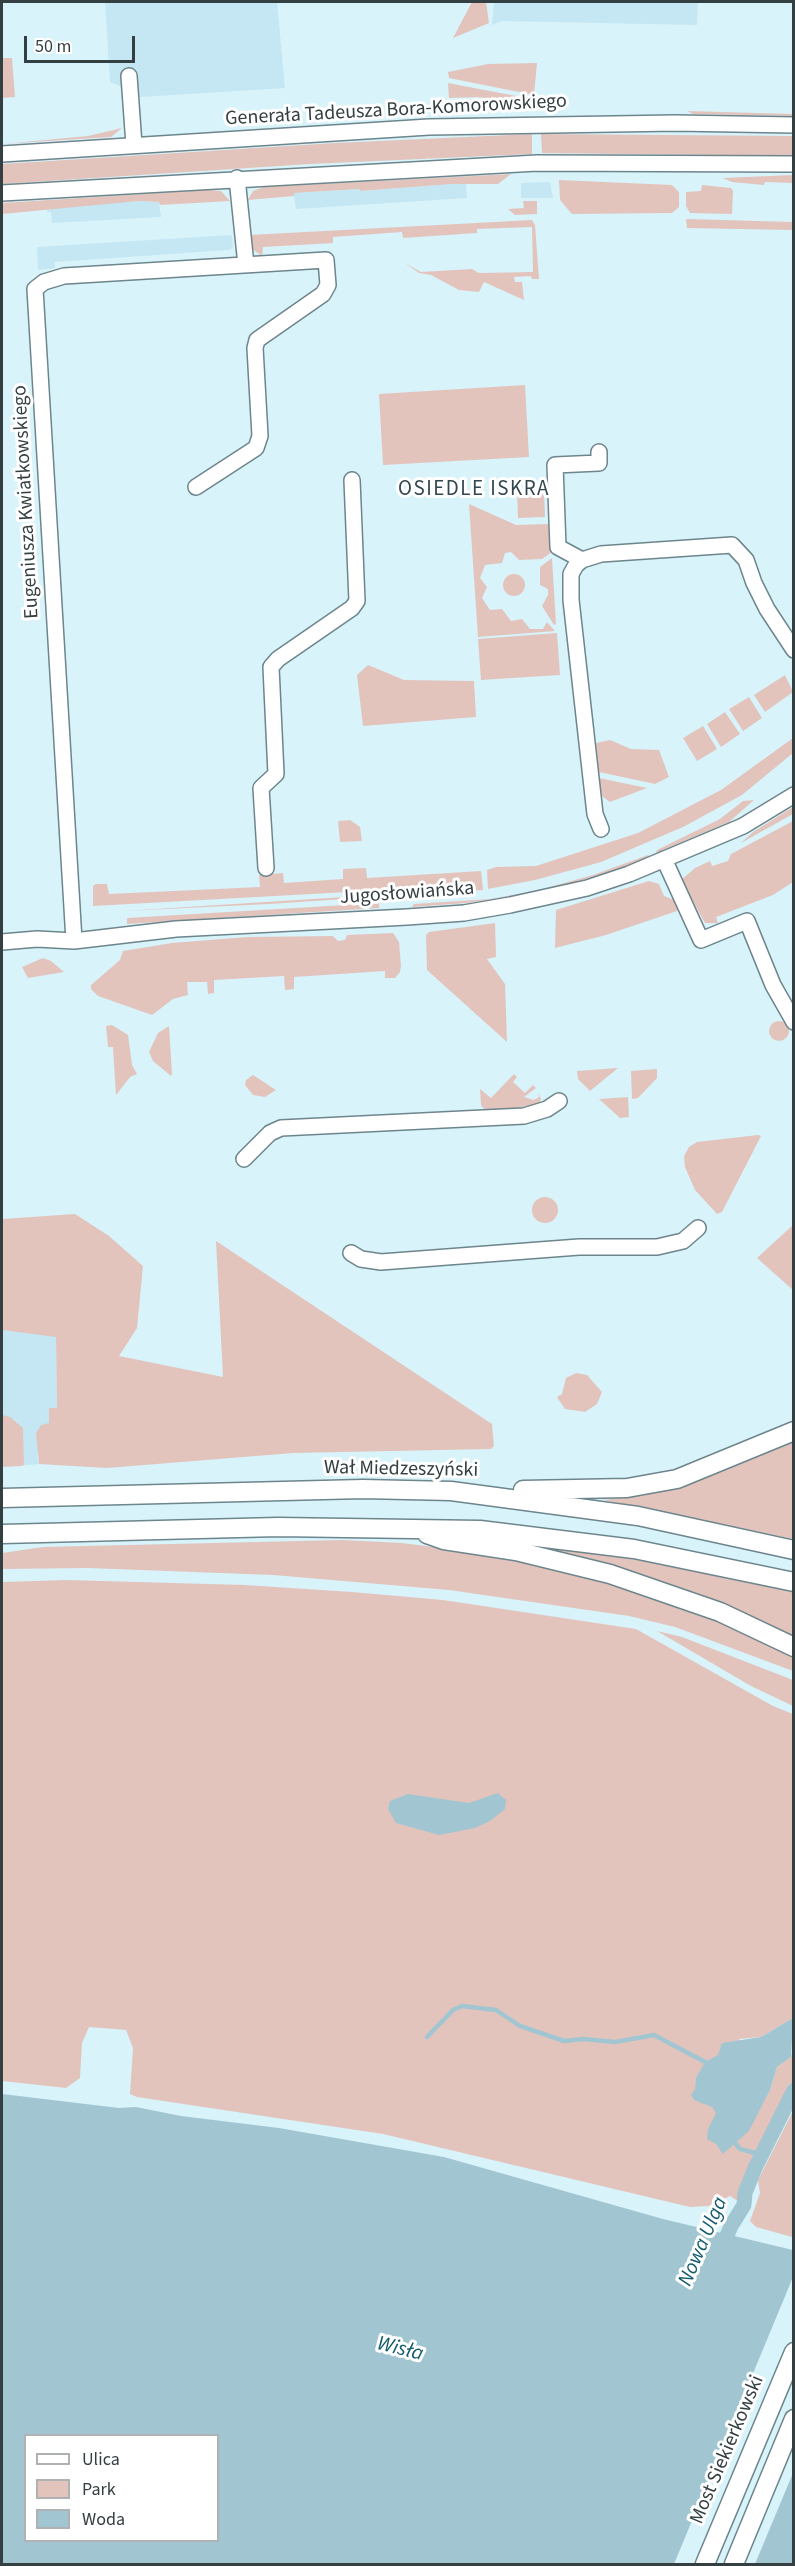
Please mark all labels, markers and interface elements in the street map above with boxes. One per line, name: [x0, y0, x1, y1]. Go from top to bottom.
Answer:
scale bar: [27, 24, 138, 62]
text: 50 m: [35, 34, 71, 59]
street label: Generała Tadeusza Bora-Komorowskiego: [225, 90, 567, 132]
street label: Eugeniusza Kwiatkowskiego: [9, 385, 45, 619]
district label: OSIEDLE ISKRA: [398, 477, 550, 503]
street label: Jugosłowiańska: [339, 877, 475, 911]
street label: Wał Miedzeszyński: [324, 1457, 478, 1483]
water label: Nowa Ulga: [674, 2194, 734, 2290]
water label: Wisła: [374, 2332, 426, 2368]
street label: Most Siekierkowski: [686, 2372, 770, 2528]
legend: [24, 2434, 219, 2542]
text: Ulica: [82, 2447, 120, 2472]
text: Park: [82, 2477, 116, 2502]
text: Woda: [82, 2507, 125, 2532]

